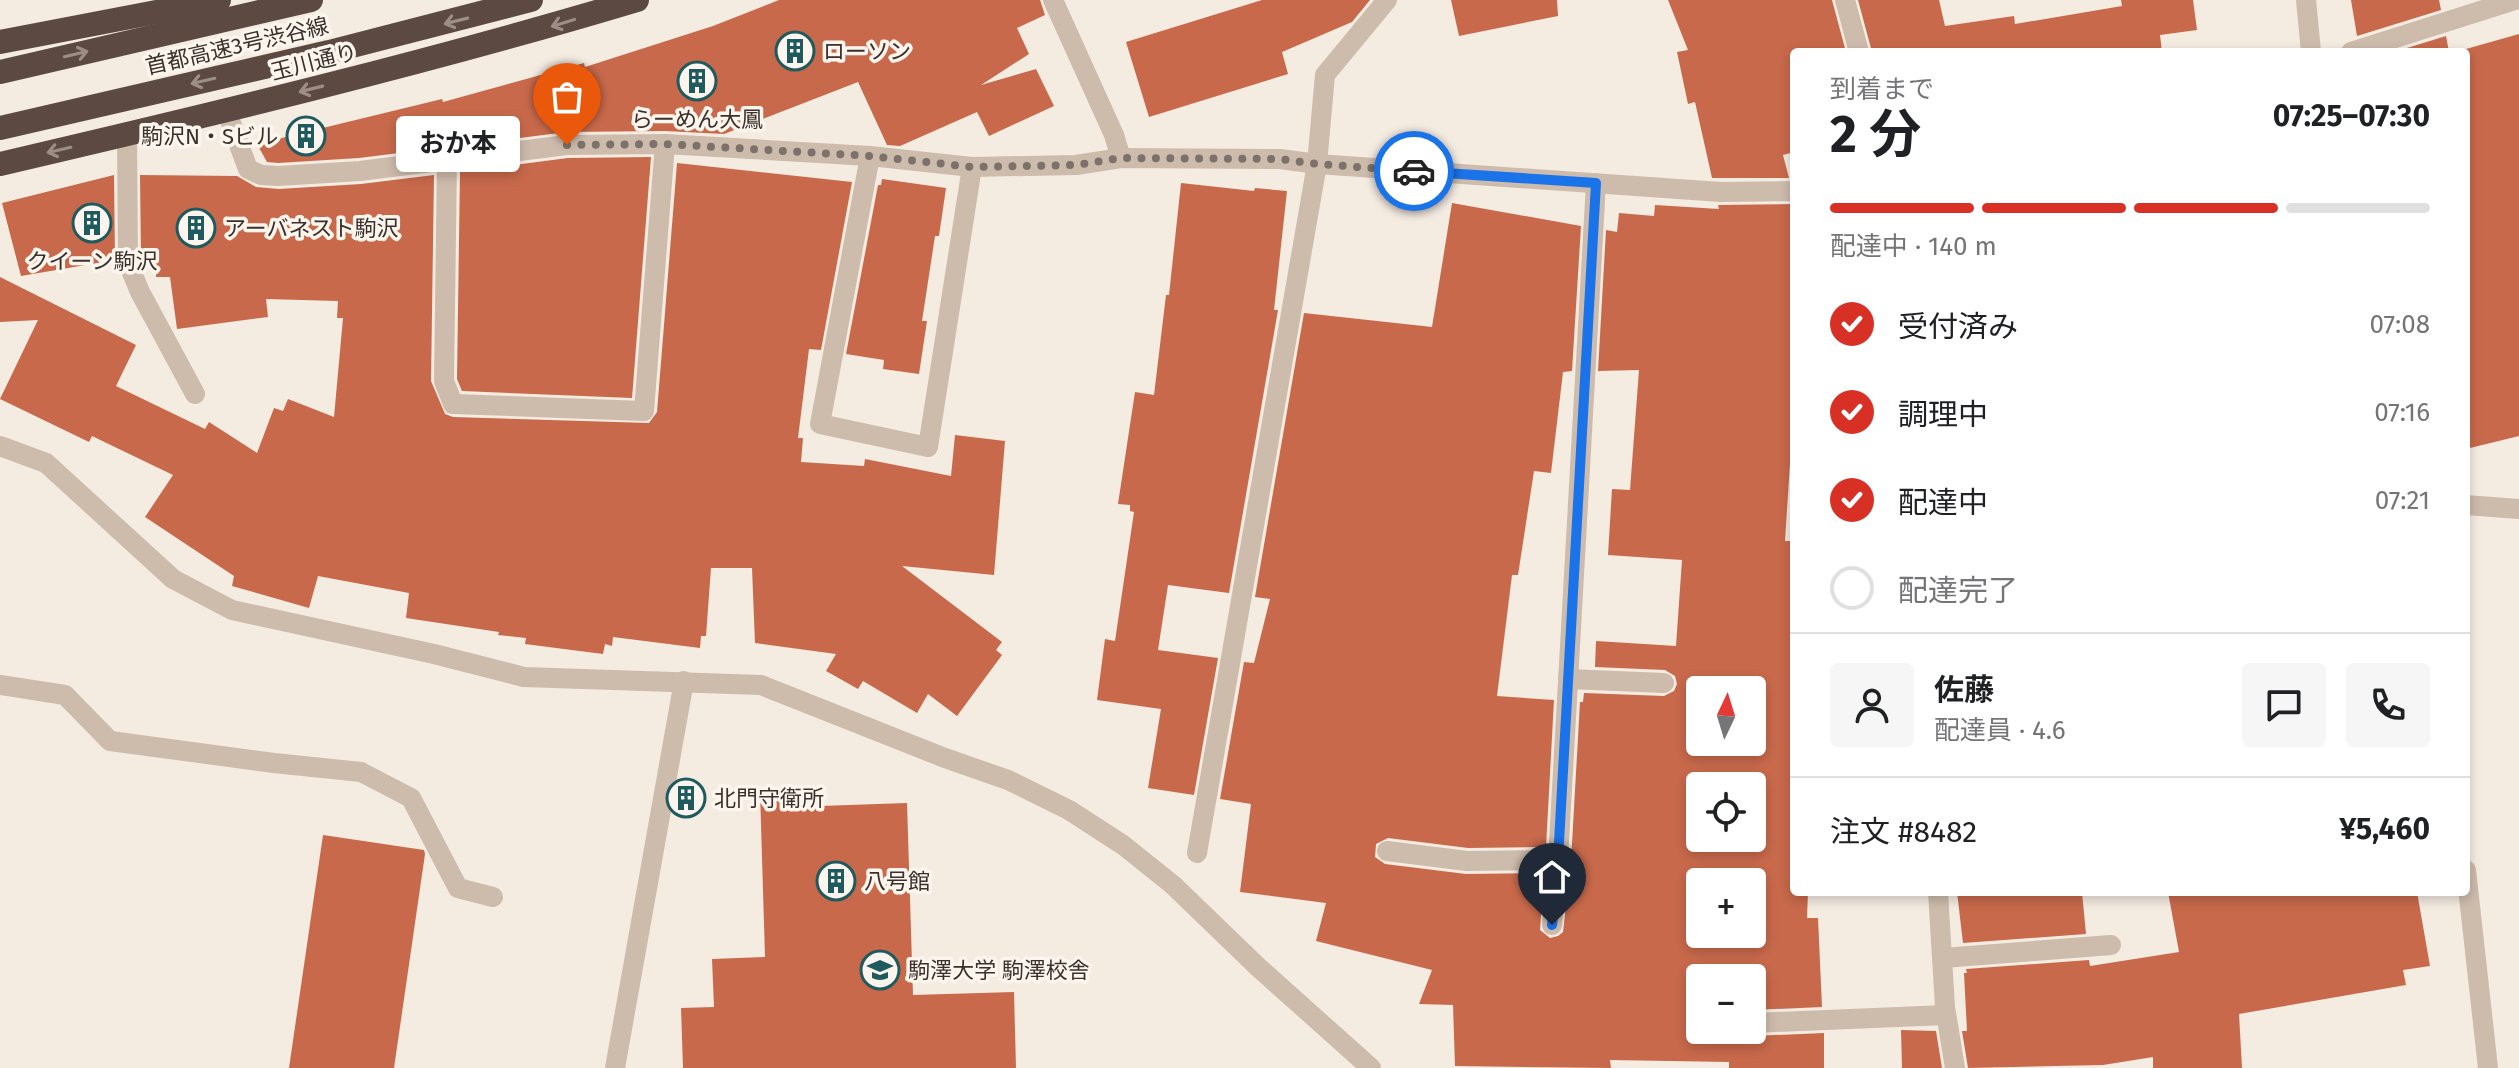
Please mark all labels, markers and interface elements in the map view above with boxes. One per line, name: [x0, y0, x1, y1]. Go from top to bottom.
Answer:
street label: 首都高速3号渋谷線: [143, 12, 331, 80]
one-way arrow: [443, 14, 469, 29]
one-way arrow: [550, 16, 575, 31]
building icon: ローソン: [774, 30, 816, 72]
street label: 玉川通り: [268, 38, 360, 86]
place label: ローソン: [823, 38, 911, 65]
one-way arrow: [63, 46, 88, 61]
building icon: らーめん大鳳: [676, 60, 718, 102]
pin: [533, 63, 601, 145]
one-way arrow: [190, 74, 216, 89]
text: 到着まで: [1830, 74, 1934, 105]
icon: bag: [545, 75, 589, 119]
one-way arrow: [299, 82, 325, 97]
text: 07:25–07:30: [2273, 98, 2430, 134]
text: 2 分: [1830, 103, 1921, 166]
place label: らーめん大鳳: [631, 106, 763, 133]
building icon: 駒沢N・Sビル: [285, 115, 327, 157]
callout: おか本: [395, 117, 519, 173]
place label: 駒沢N・Sビル: [141, 123, 278, 150]
text: おか本: [419, 128, 497, 159]
courier: [1374, 131, 1454, 211]
one-way arrow: [46, 143, 72, 158]
icon: car: [1392, 149, 1436, 193]
building icon: クイーン駒沢: [71, 202, 113, 244]
building icon: アーバネスト駒沢: [175, 207, 217, 249]
place label: アーバネスト駒沢: [224, 215, 398, 242]
text: 配達中 · 140 m: [1830, 231, 1997, 262]
place label: クイーン駒沢: [27, 248, 157, 275]
icon: check: [1830, 302, 1874, 346]
text: 受付済み: [1898, 309, 2018, 345]
text: 07:08: [2369, 309, 2430, 340]
icon: check: [1830, 390, 1874, 434]
text: 調理中: [1898, 397, 1988, 433]
text: 07:16: [2374, 397, 2430, 428]
icon: check: [1830, 478, 1874, 522]
text: 配達中: [1898, 485, 1988, 521]
text: 07:21: [2375, 485, 2430, 516]
text: 配達完了: [1898, 573, 2018, 609]
button: person: [1830, 663, 1914, 747]
button: chat: [2242, 663, 2326, 747]
button: phone: [2346, 663, 2430, 747]
text: 佐藤: [1934, 672, 1994, 708]
north arrow: [1686, 676, 1766, 756]
map controls: [1686, 676, 1766, 1044]
text: 配達員 · 4.6: [1934, 715, 2066, 746]
button: locate: [1686, 772, 1766, 852]
building icon: 北門守衛所: [665, 777, 707, 819]
place label: 北門守衛所: [714, 785, 824, 812]
text: ¥5,460: [2339, 811, 2430, 847]
text: 注文 #8482: [1830, 814, 1977, 850]
pin: [1518, 843, 1586, 925]
icon: home: [1530, 855, 1574, 899]
building icon: 八号館: [815, 860, 857, 902]
place label: 八号館: [864, 868, 930, 895]
button: +: [1686, 868, 1766, 948]
school or university icon: 駒澤大学 駒澤校舎: [859, 949, 901, 991]
place label: 駒澤大学 駒澤校舎: [908, 957, 1090, 984]
button: −: [1686, 964, 1766, 1044]

